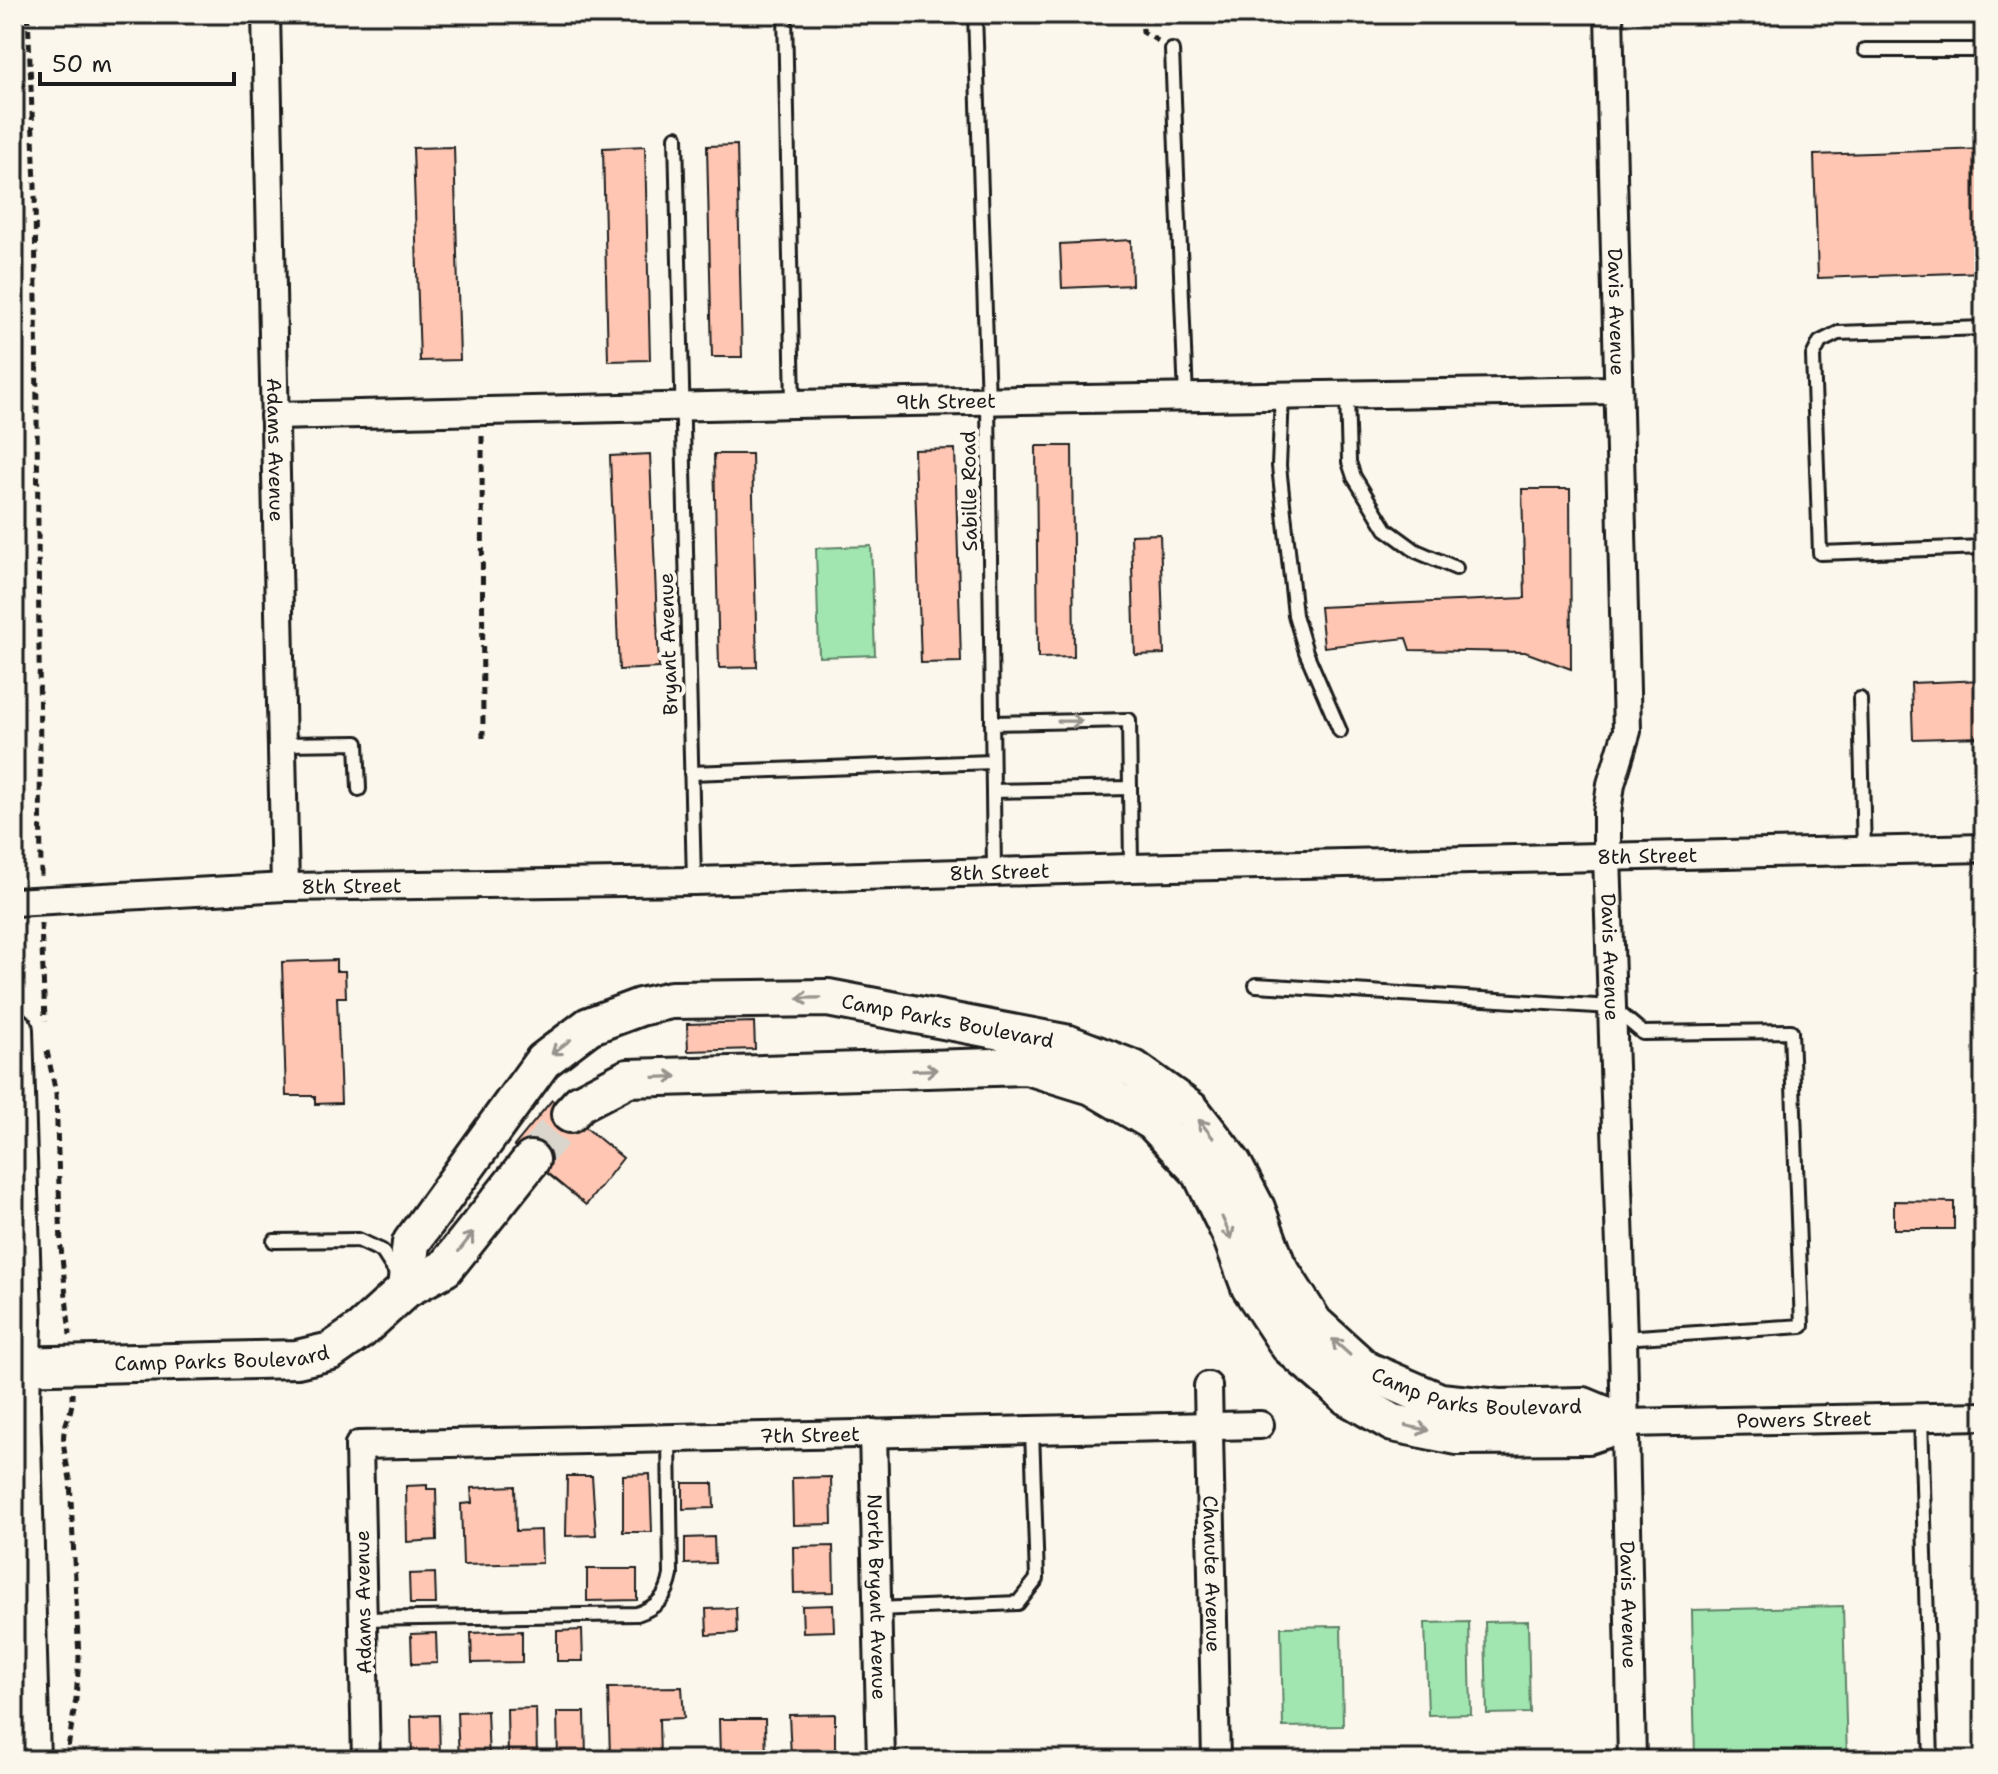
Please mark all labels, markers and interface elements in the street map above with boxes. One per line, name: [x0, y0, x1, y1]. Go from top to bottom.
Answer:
scale bar: [40, 36, 234, 86]
text: 50 m: [52, 48, 112, 80]
street label: Davis Avenue: [1602, 248, 1631, 376]
street label: Adams Avenue: [261, 378, 290, 522]
street label: 9th Street: [895, 388, 996, 415]
street label: Sabille Road: [955, 430, 983, 551]
street label: Bryant Avenue: [653, 572, 683, 716]
one-way arrow: [1056, 714, 1083, 729]
street label: 8th Street: [1597, 842, 1698, 870]
street label: 8th Street: [949, 857, 1050, 886]
street label: 8th Street: [301, 872, 402, 900]
street label: Davis Avenue: [1595, 893, 1625, 1021]
street label: Camp Parks Boulevard: [840, 988, 1056, 1054]
one-way arrow: [796, 990, 823, 1006]
one-way arrow: [551, 1039, 572, 1056]
one-way arrow: [911, 1062, 938, 1077]
one-way arrow: [651, 1070, 678, 1085]
one-way arrow: [1197, 1119, 1215, 1140]
one-way arrow: [1220, 1216, 1235, 1240]
one-way arrow: [457, 1232, 475, 1253]
street label: Camp Parks Boulevard: [114, 1339, 332, 1377]
one-way arrow: [1332, 1339, 1352, 1357]
street label: Camp Parks Boulevard: [1368, 1361, 1582, 1421]
street label: Powers Street: [1736, 1405, 1872, 1434]
street label: 7th Street: [759, 1421, 860, 1449]
one-way arrow: [1403, 1421, 1429, 1436]
street label: North Bryant Avenue: [861, 1494, 893, 1700]
street label: Chanute Avenue: [1197, 1495, 1227, 1653]
street label: Adams Avenue: [349, 1530, 377, 1674]
street label: Davis Avenue: [1614, 1541, 1643, 1669]

